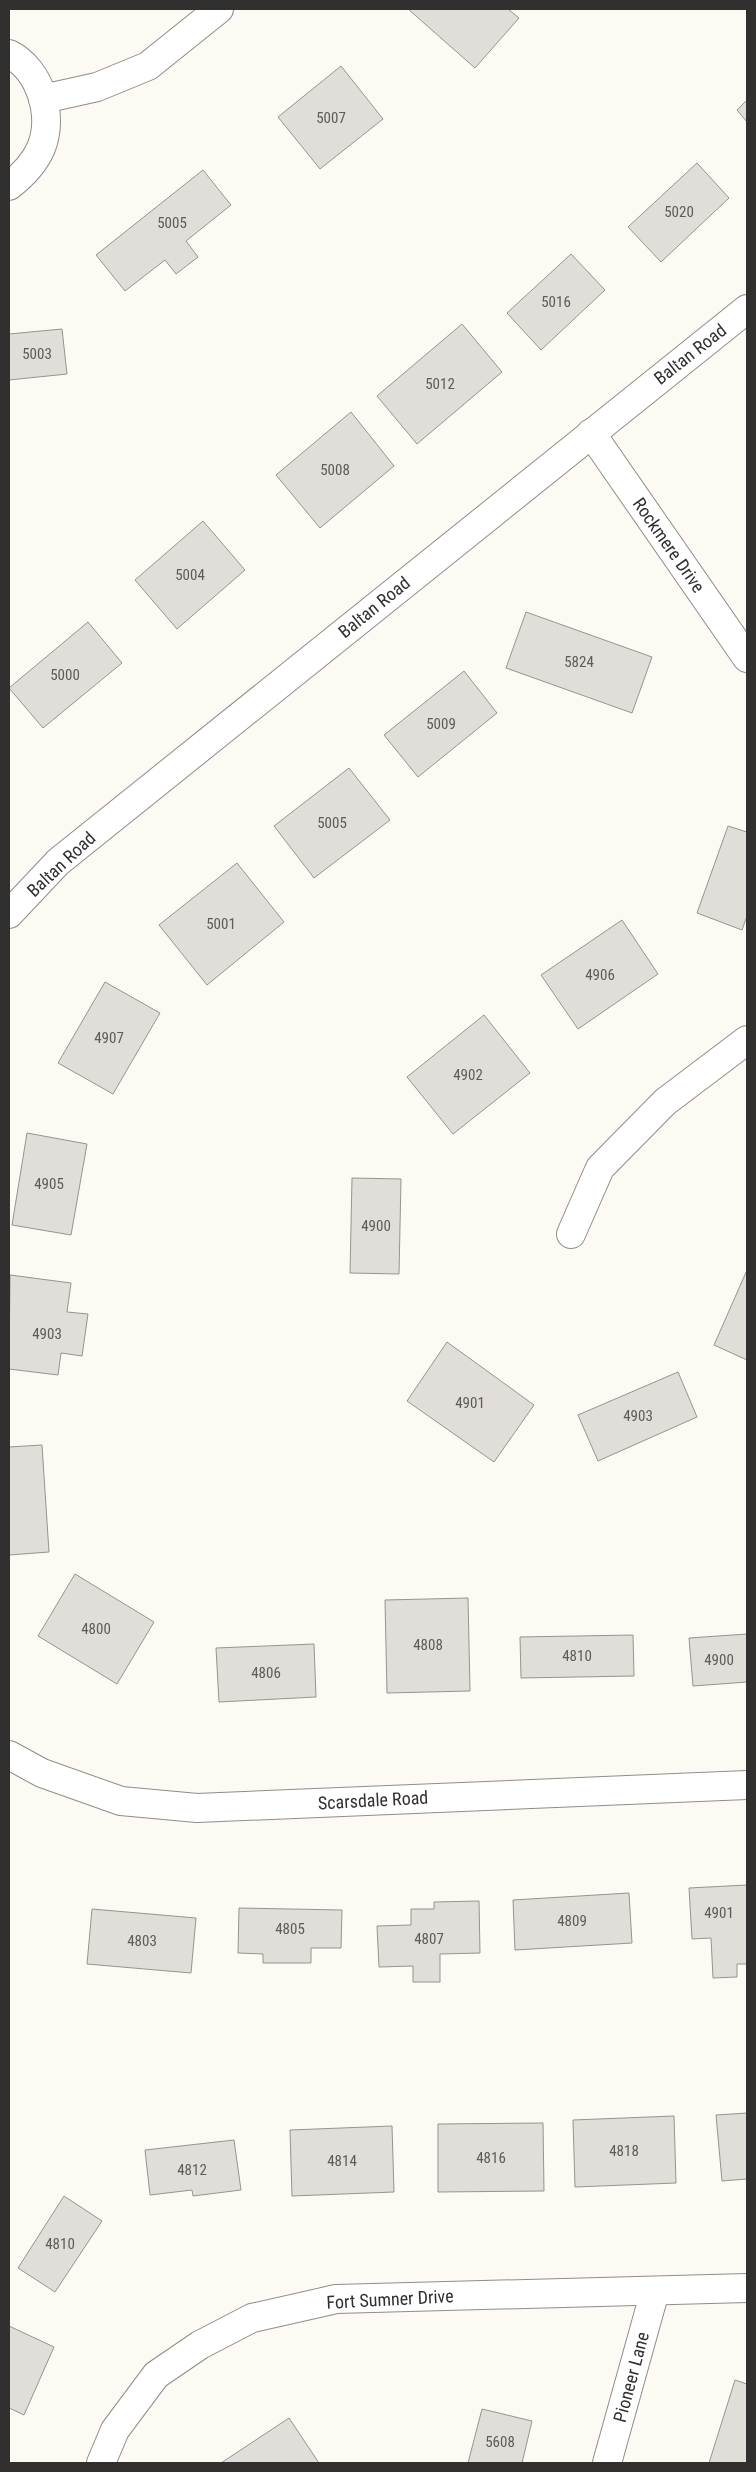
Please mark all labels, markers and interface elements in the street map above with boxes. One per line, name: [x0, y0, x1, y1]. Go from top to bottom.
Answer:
house number: 5007: [316, 109, 346, 127]
house number: 5020: [664, 203, 694, 221]
house number: 5005: [157, 214, 187, 232]
house number: 5016: [541, 293, 571, 311]
street label: Baltan Road: [650, 319, 730, 389]
house number: 5003: [22, 345, 52, 363]
house number: 5012: [425, 375, 455, 393]
house number: 5008: [320, 461, 350, 479]
street label: Rockmere Drive: [629, 494, 709, 596]
house number: 5004: [175, 566, 205, 584]
street label: Baltan Road: [334, 572, 414, 642]
house number: 5824: [564, 653, 594, 671]
house number: 5000: [50, 666, 80, 684]
house number: 5009: [426, 715, 456, 733]
house number: 5005: [317, 814, 347, 832]
street label: Baltan Road: [23, 827, 99, 901]
house number: 5001: [206, 915, 236, 933]
house number: 4906: [585, 966, 615, 984]
house number: 4907: [94, 1029, 124, 1047]
house number: 4902: [453, 1066, 483, 1084]
house number: 4905: [34, 1175, 64, 1193]
house number: 4900: [361, 1217, 391, 1235]
house number: 4903: [32, 1325, 62, 1343]
house number: 4901: [455, 1394, 485, 1412]
house number: 4903: [623, 1407, 653, 1425]
house number: 4800: [81, 1620, 111, 1638]
house number: 4808: [413, 1636, 443, 1654]
house number: 4810: [562, 1647, 592, 1665]
house number: 4900: [704, 1651, 734, 1669]
house number: 4806: [251, 1664, 281, 1682]
street label: Scarsdale Road: [317, 1787, 429, 1813]
house number: 4901: [704, 1904, 734, 1922]
house number: 4809: [557, 1912, 587, 1930]
house number: 4805: [275, 1920, 305, 1938]
house number: 4807: [414, 1930, 444, 1948]
house number: 4803: [127, 1932, 157, 1950]
house number: 4818: [609, 2142, 639, 2160]
house number: 4816: [476, 2149, 506, 2167]
house number: 4814: [327, 2152, 357, 2170]
house number: 4812: [177, 2161, 207, 2179]
house number: 4810: [45, 2235, 75, 2253]
street label: Fort Sumner Drive: [326, 2285, 454, 2313]
street label: Pioneer Lane: [609, 2330, 653, 2424]
house number: 5608: [485, 2433, 515, 2451]

